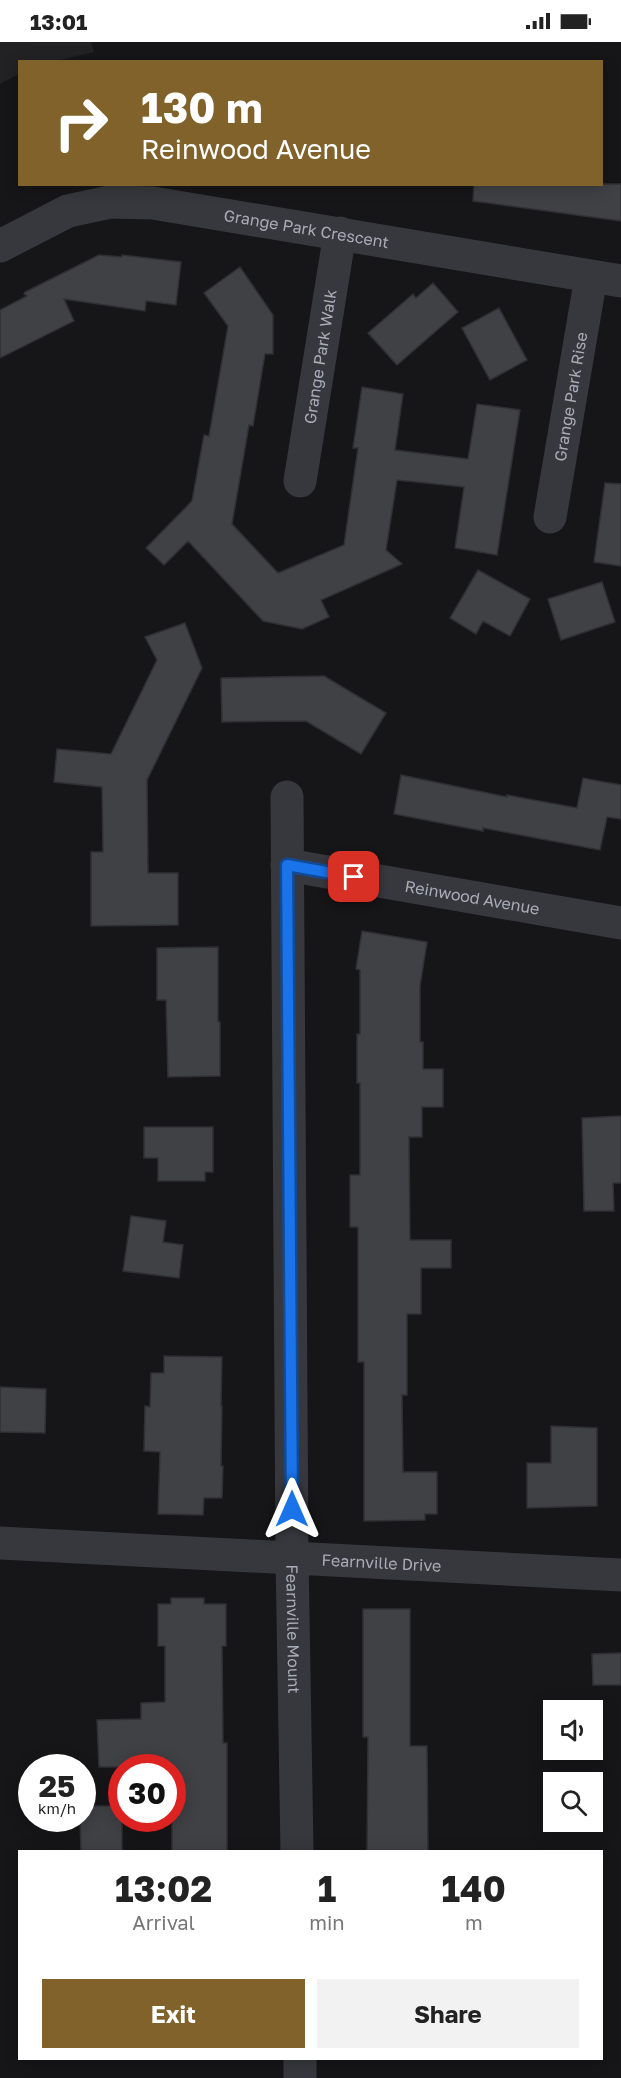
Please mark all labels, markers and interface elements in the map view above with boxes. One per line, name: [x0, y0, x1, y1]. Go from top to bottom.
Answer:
text: 13:01: [30, 8, 87, 35]
text: 130 m: [141, 82, 263, 132]
icon: right: [42, 84, 120, 162]
text: Reinwood Avenue: [141, 133, 371, 165]
street label: Grange Park Crescent: [222, 205, 390, 252]
street label: Grange Park Walk: [299, 288, 341, 425]
street label: Grange Park Rise: [550, 330, 591, 463]
pin: [328, 851, 379, 902]
icon: arrive: [337, 860, 370, 893]
street label: Reinwood Avenue: [403, 876, 541, 919]
position arrow: [260, 1477, 324, 1541]
street label: Fearnville Drive: [321, 1550, 442, 1576]
street label: Fearnville Mount: [282, 1564, 304, 1694]
map controls: [543, 1700, 603, 1832]
button: sound: [543, 1700, 603, 1760]
speed limit sign: 30: [108, 1754, 186, 1832]
text: 25: [39, 1768, 75, 1804]
button: search: [543, 1772, 603, 1832]
text: km/h: [38, 1799, 76, 1817]
text: 13:02: [115, 1867, 212, 1910]
text: 1: [318, 1867, 336, 1910]
text: 140: [442, 1867, 506, 1910]
text: Arrival: [132, 1910, 195, 1934]
text: min: [309, 1910, 345, 1934]
text: m: [465, 1910, 483, 1934]
button: Exit: [42, 1979, 305, 2048]
button: Share: [317, 1979, 579, 2048]

